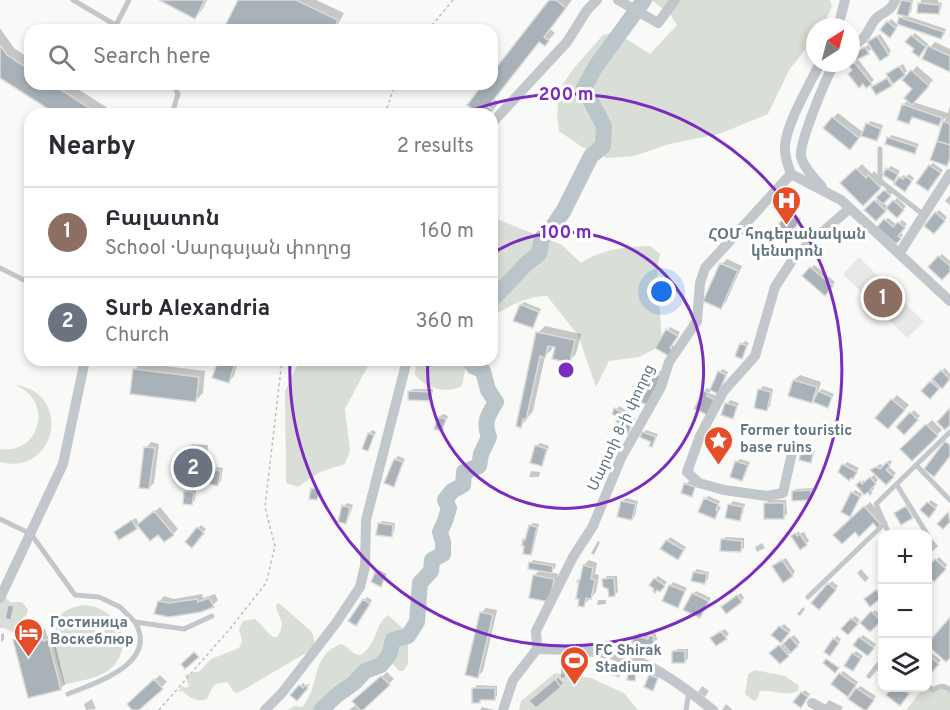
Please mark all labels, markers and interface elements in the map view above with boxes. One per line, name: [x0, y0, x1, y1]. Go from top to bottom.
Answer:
north arrow: [806, 18, 860, 72]
search box: [24, 24, 498, 90]
icon: search: [45, 41, 78, 74]
text: Search here: [93, 44, 211, 71]
text: 200 m: [538, 84, 594, 107]
text: Nearby: [48, 131, 136, 164]
text: 2 results: [397, 134, 474, 160]
hospital icon: ՀՕՄ հոգեբանական կենտրոն: [771, 184, 803, 226]
text: Բալատոն: [105, 206, 220, 233]
text: 1: [64, 219, 72, 245]
text: 160 m: [420, 219, 474, 245]
text: 100 m: [540, 222, 592, 245]
place label: ՀՕՄ հոգեբանական կենտրոն: [708, 226, 866, 262]
text: School · Սարգսյան փողոց: [105, 236, 351, 262]
pin: 1: [864, 276, 902, 320]
your location: [647, 277, 676, 306]
text: Surb Alexandria: [105, 296, 270, 323]
text: 2: [61, 309, 74, 335]
text: 360 m: [416, 309, 474, 335]
text: Church: [105, 323, 169, 349]
centre of rings: [556, 360, 576, 380]
street label: Մարտի 8-ի փողոց: [584, 362, 660, 494]
place label: Former touristic base ruins: [740, 422, 852, 458]
place icon: Former touristic base ruins: [703, 424, 735, 466]
pin: 2: [174, 446, 212, 490]
map controls: [878, 530, 932, 692]
button: +: [878, 530, 932, 584]
button: −: [878, 584, 932, 638]
place label: Гостиница Воскеблюр: [50, 614, 134, 650]
hotel icon: Гостиница Воскеблюр: [13, 616, 45, 658]
button: layers: [878, 638, 932, 692]
place label: FC Shirak Stadium: [595, 642, 662, 678]
sports icon: FC Shirak Stadium: [558, 644, 590, 686]

